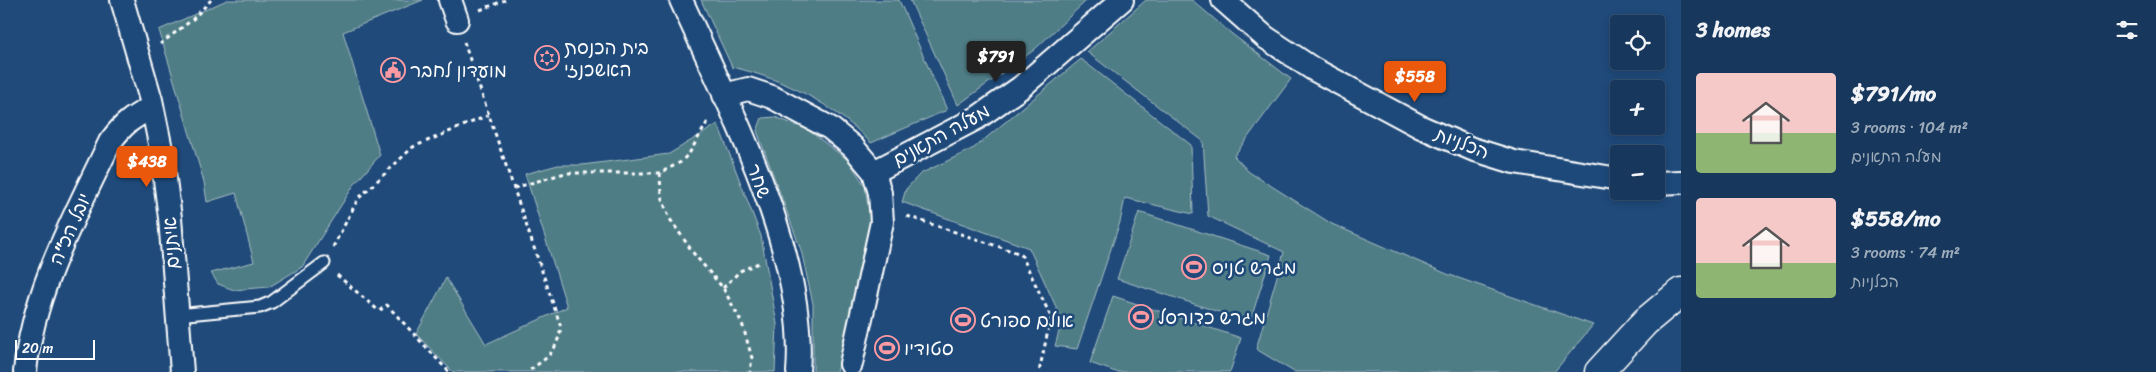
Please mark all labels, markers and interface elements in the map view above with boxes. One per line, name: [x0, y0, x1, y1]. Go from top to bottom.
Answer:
text: 3 homes: [1696, 11, 1770, 49]
map controls: [1610, 15, 1665, 200]
button: locate: [1610, 15, 1665, 70]
icon: filters: [2113, 16, 2141, 44]
place label: בית הכנסת האשכנזי: [564, 31, 649, 86]
pin: $791: [966, 41, 1026, 83]
text: $791: [978, 42, 1014, 71]
synagogue icon: בית הכנסת האשכנזי: [534, 45, 560, 71]
place label: מועדון לחבר: [410, 54, 507, 87]
public building icon: מועדון לחבר: [380, 57, 406, 83]
pin: $558: [1385, 61, 1445, 103]
text: $558: [1395, 62, 1435, 91]
text: $791/mo: [1851, 75, 1936, 113]
button: +: [1610, 80, 1665, 135]
icon: home: [1736, 93, 1796, 153]
street label: מעלה התאנים: [886, 95, 996, 175]
text: 3 rooms · 104 m²: [1851, 113, 1968, 142]
street label: הכלניות: [1429, 117, 1494, 169]
text: מעלה התאנים: [1851, 142, 1942, 171]
button: −: [1610, 145, 1665, 200]
pin: $438: [117, 146, 177, 188]
text: $438: [127, 147, 167, 176]
street label: שחר: [737, 159, 781, 203]
street label: יובל הכ"ה: [39, 187, 101, 271]
text: $558/mo: [1851, 200, 1941, 238]
street label: איתנים: [153, 216, 189, 270]
icon: home: [1736, 218, 1796, 278]
text: 3 rooms · 74 m²: [1851, 238, 1960, 267]
place label: מגרש טניס: [1212, 251, 1297, 284]
sports icon: מגרש טניס: [1181, 254, 1207, 280]
text: הכלניות: [1851, 267, 1899, 296]
place label: מגרש כדורסל: [1158, 301, 1266, 334]
place label: אולם ספורט: [980, 304, 1074, 337]
sports icon: מגרש כדורסל: [1128, 304, 1154, 330]
sports icon: אולם ספורט: [950, 307, 976, 333]
place label: סטודיו: [904, 332, 954, 365]
sports icon: סטודיו: [874, 335, 900, 361]
text: 20 m: [22, 336, 53, 361]
scale bar: [15, 337, 95, 360]

